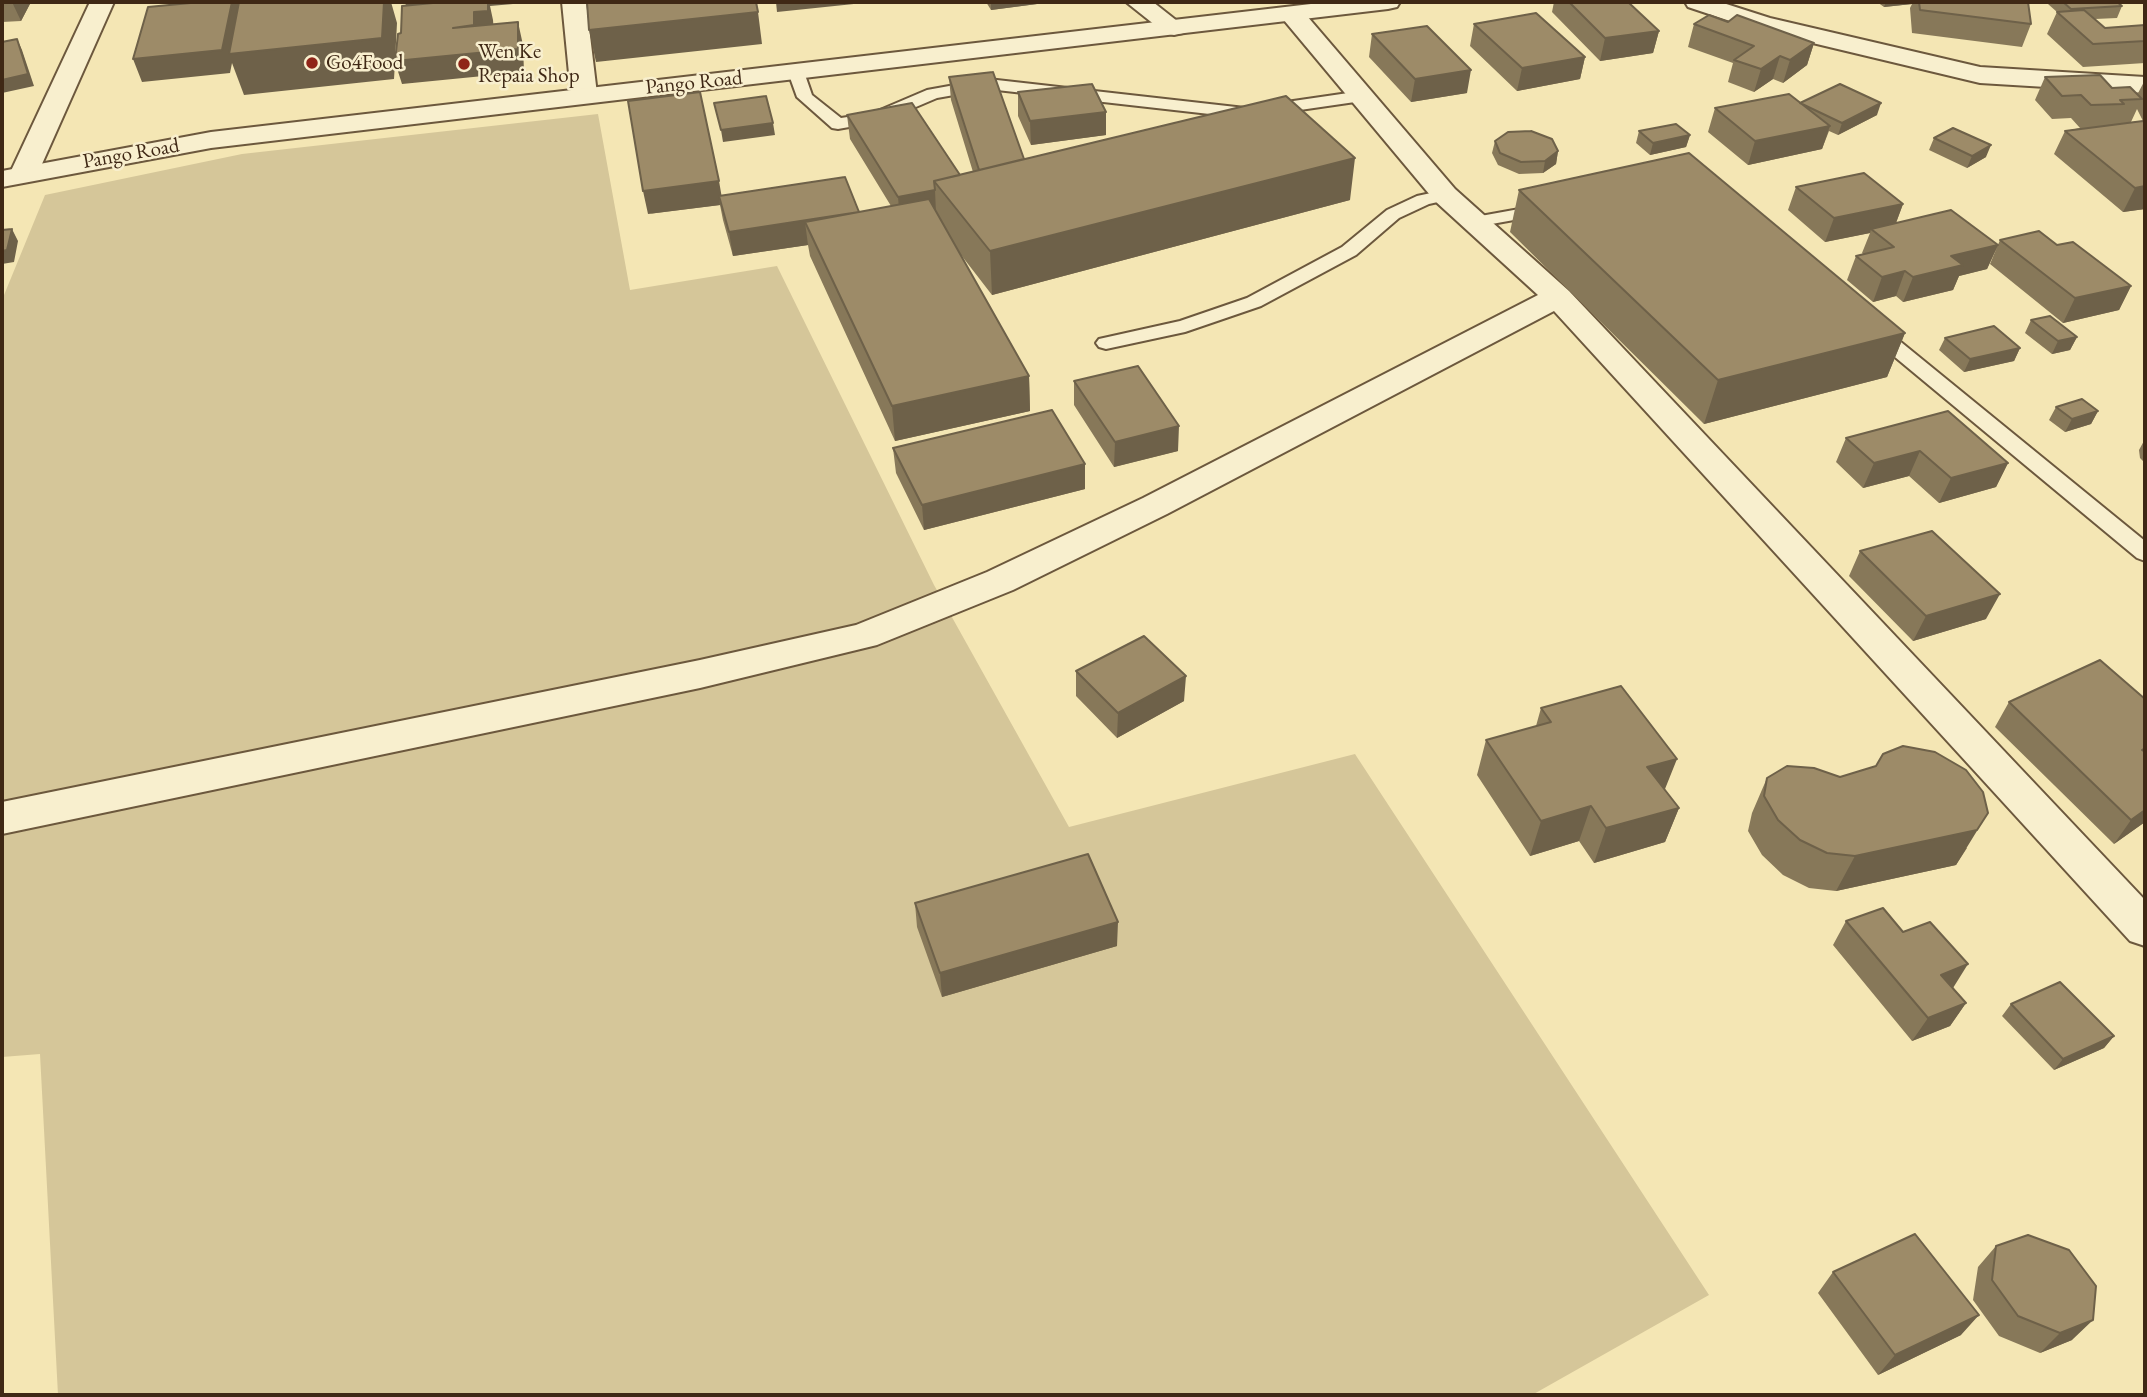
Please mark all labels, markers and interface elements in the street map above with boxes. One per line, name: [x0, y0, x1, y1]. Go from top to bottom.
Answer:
place label: Wen Ke Repaia Shop: [478, 39, 580, 89]
place label: Go4Food: [326, 50, 403, 76]
marker: Go4Food: [304, 55, 320, 71]
marker: Wen Ke Repaia Shop: [456, 56, 472, 72]
street label: Pango Road: [644, 65, 744, 101]
street label: Pango Road: [81, 133, 181, 175]

